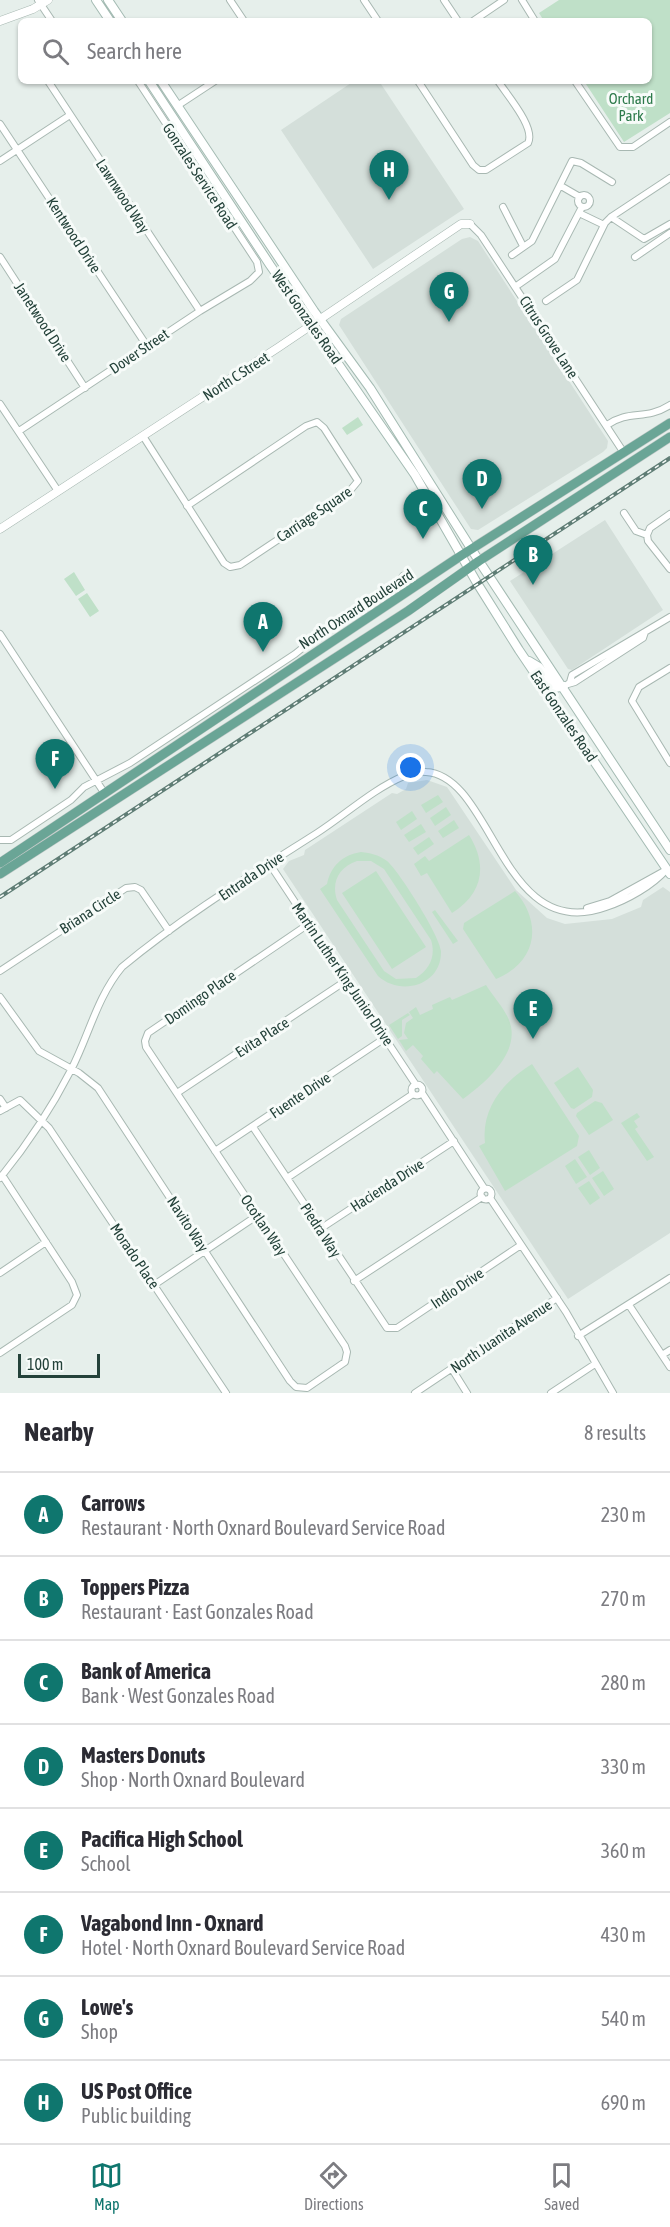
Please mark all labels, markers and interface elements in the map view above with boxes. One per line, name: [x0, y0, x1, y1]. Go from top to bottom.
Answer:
search box: [18, 18, 652, 84]
icon: search: [39, 35, 72, 68]
text: Search here: [87, 38, 182, 64]
park label: Orchard Park: [609, 90, 653, 124]
street label: Gonzales Service Road: [159, 120, 241, 232]
pin: H: [370, 150, 408, 200]
street label: Lawnwood Way: [93, 156, 153, 236]
street label: Kentwood Drive: [43, 194, 105, 276]
street label: West Gonzales Road: [268, 267, 346, 367]
pin: G: [430, 272, 468, 322]
street label: Janetwood Drive: [11, 279, 75, 365]
street label: Citrus Grove Lane: [516, 293, 582, 381]
street label: Dover Street: [106, 325, 172, 377]
street label: North C Street: [200, 348, 272, 404]
pin: D: [462, 460, 502, 509]
street label: Carriage Square: [273, 483, 355, 545]
pin: C: [404, 490, 442, 539]
pin: B: [514, 536, 552, 585]
street label: North Oxnard Boulevard: [296, 566, 416, 652]
pin: A: [244, 602, 282, 652]
street label: East Gonzales Road: [527, 667, 601, 765]
pin: F: [36, 740, 74, 789]
your location: [396, 753, 425, 782]
street label: Entrada Drive: [215, 848, 287, 904]
street label: Briana Circle: [56, 885, 124, 937]
street label: Martin Luther King Junior Drive: [289, 899, 397, 1049]
street label: Domingo Place: [161, 966, 239, 1028]
pin: E: [514, 990, 552, 1039]
street label: Evita Place: [232, 1013, 292, 1060]
street label: Fuente Drive: [266, 1068, 334, 1121]
street label: Hacienda Drive: [347, 1155, 427, 1215]
street label: Ocotlan Way: [238, 1191, 290, 1259]
street label: Navito Way: [164, 1193, 212, 1255]
street label: Piedra Way: [297, 1200, 345, 1260]
street label: Morado Place: [107, 1220, 163, 1292]
street label: Indio Drive: [427, 1264, 487, 1312]
street label: North Juanita Avenue: [447, 1296, 555, 1376]
scale bar: [18, 1351, 100, 1378]
text: 100 m: [27, 1355, 63, 1373]
text: Nearby: [24, 1417, 94, 1447]
text: 8 results: [584, 1421, 646, 1444]
text: Carrows: [81, 1490, 145, 1516]
text: A: [39, 1503, 48, 1526]
text: 230 m: [601, 1503, 646, 1526]
text: Restaurant · North Oxnard Boulevard Service Road: [81, 1516, 445, 1539]
text: Toppers Pizza: [81, 1574, 189, 1600]
text: B: [39, 1587, 48, 1610]
text: 270 m: [601, 1587, 646, 1610]
text: Restaurant · East Gonzales Road: [81, 1600, 314, 1623]
text: Bank of America: [81, 1658, 211, 1684]
text: C: [39, 1671, 48, 1694]
text: 280 m: [601, 1671, 646, 1694]
text: Bank · West Gonzales Road: [81, 1684, 275, 1707]
text: Masters Donuts: [81, 1742, 205, 1768]
text: D: [38, 1755, 49, 1778]
text: 330 m: [601, 1755, 646, 1778]
text: Shop · North Oxnard Boulevard: [81, 1768, 305, 1791]
text: Pacifica High School: [81, 1826, 243, 1852]
text: E: [39, 1839, 48, 1862]
text: 360 m: [601, 1839, 646, 1862]
text: School: [81, 1852, 131, 1875]
text: Vagabond Inn - Oxnard: [81, 1910, 264, 1936]
text: F: [39, 1923, 48, 1946]
text: 430 m: [601, 1923, 646, 1946]
text: Hotel · North Oxnard Boulevard Service Road: [81, 1936, 405, 1959]
text: Lowe's: [81, 1994, 133, 2020]
text: G: [38, 2007, 49, 2030]
text: 540 m: [601, 2007, 646, 2030]
text: Shop: [81, 2020, 118, 2043]
text: US Post Office: [81, 2078, 192, 2104]
text: H: [38, 2091, 49, 2114]
text: 690 m: [601, 2091, 646, 2114]
text: Public building: [81, 2104, 191, 2127]
tab: Map: [90, 2159, 123, 2213]
tab: Directions: [304, 2159, 364, 2213]
tab: Saved: [544, 2159, 580, 2213]

